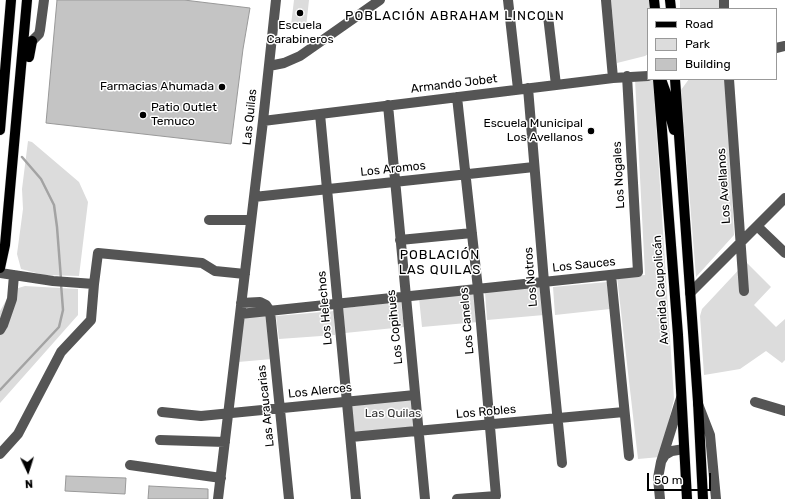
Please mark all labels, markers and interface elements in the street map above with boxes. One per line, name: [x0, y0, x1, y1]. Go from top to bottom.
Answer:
marker: Escuela Carabineros: [295, 8, 305, 18]
district label: POBLACIÓN ABRAHAM LINCOLN: [345, 8, 565, 24]
legend: [647, 8, 777, 80]
text: Road: [685, 17, 713, 31]
place label: Escuela Carabineros: [266, 19, 334, 47]
text: Park: [685, 37, 710, 51]
text: Building: [685, 57, 731, 71]
street label: Armando Jobet: [410, 72, 498, 96]
place label: Farmacias Ahumada: [100, 80, 214, 94]
marker: Farmacias Ahumada: [217, 82, 227, 92]
street label: Las Quilas: [240, 88, 260, 146]
place label: Patio Outlet Temuco: [151, 101, 217, 129]
marker: Patio Outlet Temuco: [138, 110, 148, 120]
place label: Escuela Municipal Los Avellanos: [483, 117, 583, 145]
marker: Escuela Municipal Los Avellanos: [586, 126, 596, 136]
street label: Los Nogales: [610, 141, 628, 209]
street label: Los Avellanos: [714, 148, 734, 224]
street label: Los Aromos: [360, 158, 426, 180]
street label: Avenida Caupolicán: [650, 235, 672, 345]
district label: POBLACIÓN LAS QUILAS: [399, 247, 481, 278]
street label: Los Notros: [521, 247, 541, 307]
street label: Los Sauces: [552, 255, 616, 275]
street label: Los Helechos: [315, 270, 335, 346]
street label: Los Canelos: [457, 287, 477, 355]
street label: Los Copihues: [384, 289, 406, 365]
street label: Las Araucarias: [255, 364, 277, 448]
street label: Los Alerces: [287, 380, 353, 402]
street label: Los Robles: [455, 402, 517, 422]
park label: Las Quilas: [365, 407, 421, 421]
north arrow: [8, 451, 48, 491]
scale bar: [649, 465, 713, 491]
text: 50 m: [654, 473, 682, 487]
text: N: [24, 477, 33, 490]

